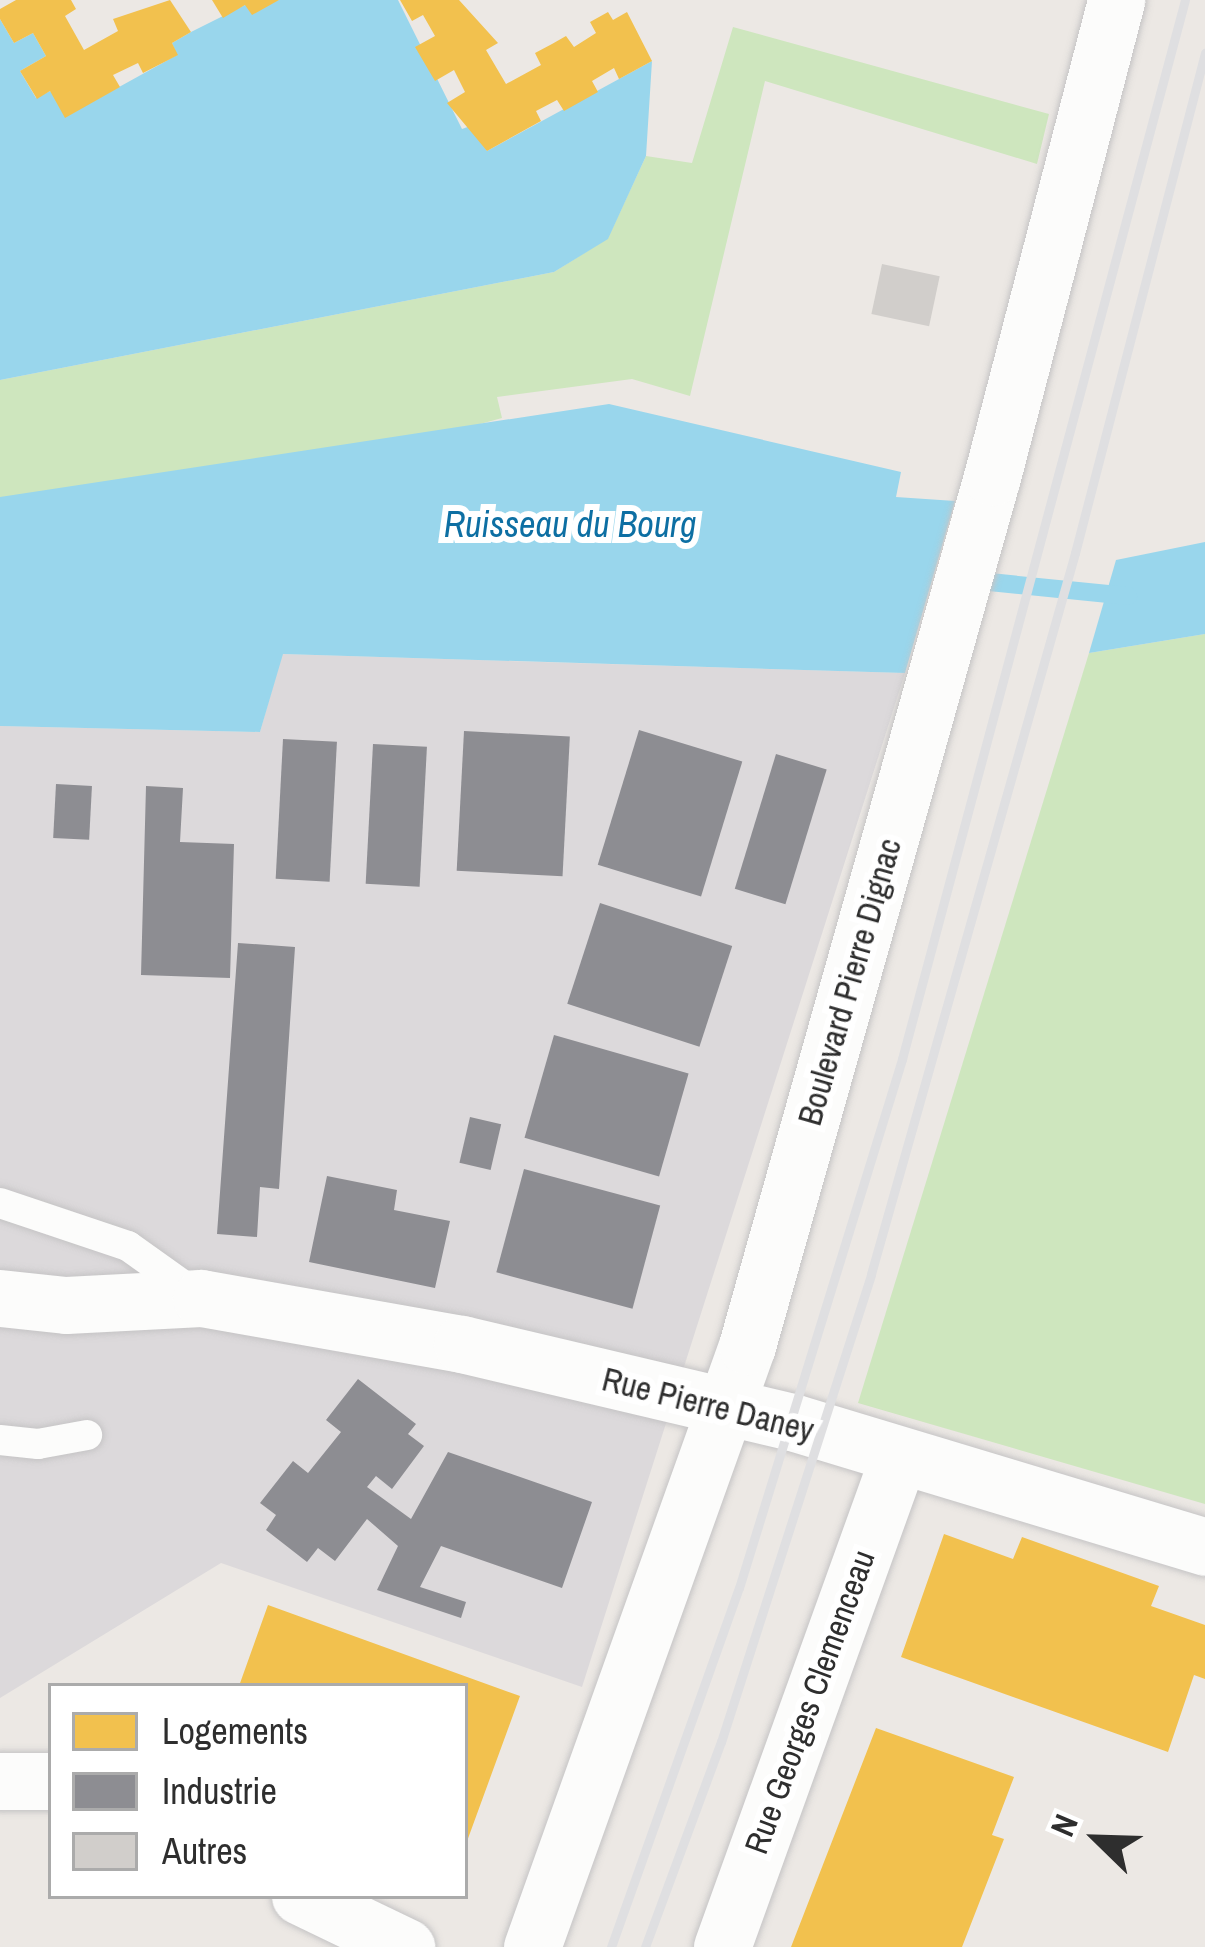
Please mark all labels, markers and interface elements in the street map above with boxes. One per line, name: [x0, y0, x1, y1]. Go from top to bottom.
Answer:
water label: Ruisseau du Bourg: [444, 503, 696, 547]
street label: Boulevard Pierre Dignac: [790, 834, 910, 1130]
street label: Rue Pierre Daney: [598, 1360, 818, 1450]
street label: Rue Georges Clemenceau: [737, 1545, 883, 1859]
legend: [48, 1683, 468, 1899]
text: Logements: [162, 1707, 308, 1755]
text: Industrie: [162, 1767, 277, 1815]
north arrow: [1037, 1779, 1157, 1899]
text: N: [1040, 1807, 1088, 1843]
text: Autres: [162, 1827, 247, 1875]

